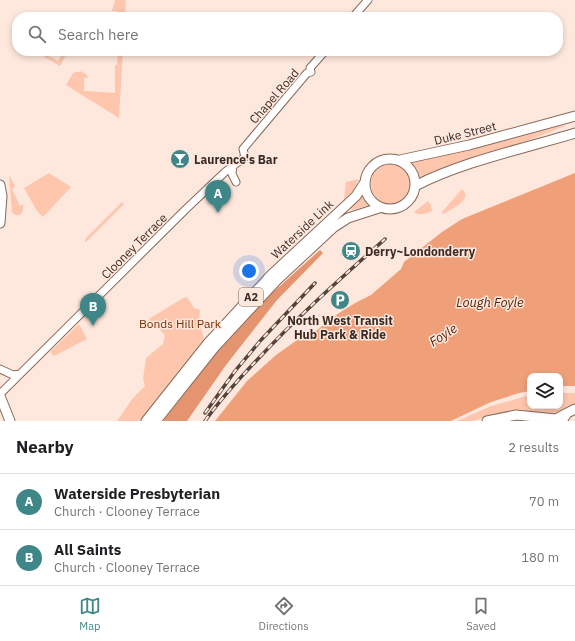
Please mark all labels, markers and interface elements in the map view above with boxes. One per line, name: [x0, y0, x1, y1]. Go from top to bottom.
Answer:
search box: [12, 12, 563, 56]
icon: search: [26, 23, 48, 45]
text: Search here: [58, 25, 138, 44]
street label: Chapel Road: [246, 65, 302, 127]
street label: Duke Street: [432, 118, 498, 148]
bar icon: Laurence's Bar: [169, 148, 191, 170]
place label: Laurence's Bar: [194, 152, 278, 167]
pin: A: [205, 180, 231, 213]
street label: Waterside Link: [268, 196, 337, 262]
street label: Clooney Terrace: [98, 210, 170, 282]
station icon: Derry~Londonderry: [340, 240, 362, 262]
place label: Derry~Londonderry: [365, 244, 476, 259]
your location: [239, 261, 259, 281]
road number: A2: [239, 288, 263, 306]
parking icon: North West Transit Hub Park & Ride: [329, 289, 351, 311]
pin: B: [80, 293, 106, 326]
water label: Lough Foyle: [456, 294, 524, 311]
place label: North West Transit Hub Park & Ride: [287, 313, 393, 342]
park label: Bonds Hill Park: [139, 316, 222, 331]
water label: Foyle: [426, 320, 460, 350]
map controls: [527, 373, 563, 409]
button: layers: [527, 373, 563, 409]
text: Nearby: [16, 436, 74, 458]
text: 2 results: [508, 439, 559, 456]
text: Waterside Presbyterian: [54, 484, 220, 503]
text: A: [25, 493, 33, 510]
text: 70 m: [529, 493, 559, 510]
text: Church · Clooney Terrace: [54, 503, 200, 520]
text: All Saints: [54, 540, 121, 559]
text: B: [25, 549, 33, 566]
text: 180 m: [521, 549, 559, 566]
text: Church · Clooney Terrace: [54, 559, 200, 576]
tab: Map: [79, 595, 101, 633]
tab: Directions: [259, 595, 309, 633]
tab: Saved: [466, 595, 496, 633]

